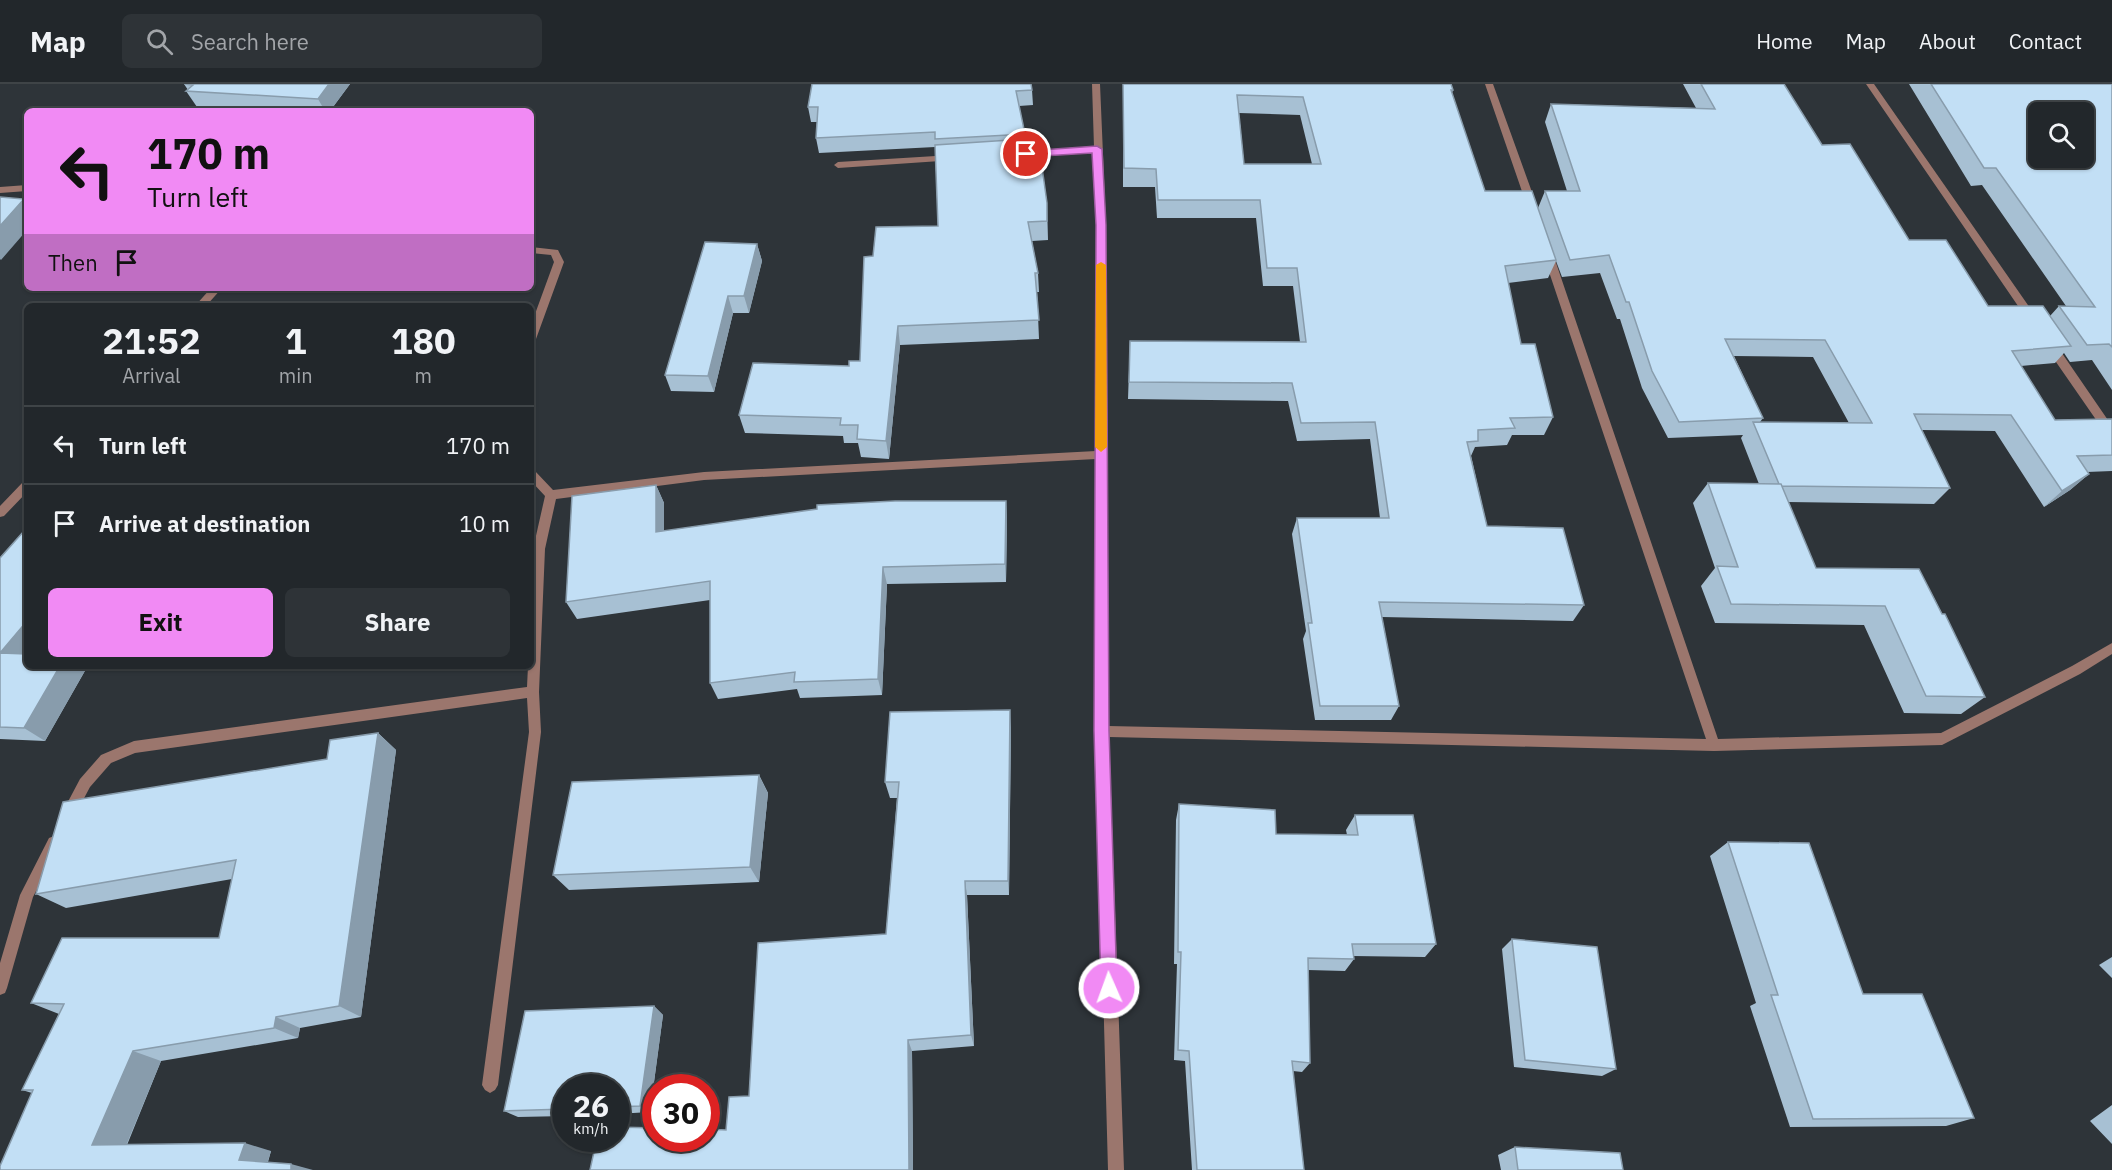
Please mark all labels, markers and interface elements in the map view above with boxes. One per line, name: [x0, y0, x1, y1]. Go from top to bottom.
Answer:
search box: [122, 14, 542, 68]
text: Map: [30, 23, 86, 60]
icon: search: [143, 25, 176, 58]
text: Search here: [191, 27, 309, 56]
text: Home: [1756, 27, 1813, 55]
text: Map: [1846, 27, 1886, 55]
text: About: [1919, 27, 1976, 55]
text: Contact: [2009, 27, 2082, 55]
map controls: [2028, 102, 2094, 168]
button: search: [2028, 102, 2094, 168]
text: 170 m: [147, 126, 270, 181]
pin: [1000, 128, 1051, 179]
icon: left: [48, 132, 126, 210]
icon: arrive: [1009, 137, 1042, 170]
text: Turn left: [147, 179, 248, 214]
icon: arrive: [110, 246, 143, 279]
text: Then: [48, 248, 98, 277]
text: 21:52: [102, 317, 201, 364]
text: 1: [285, 317, 307, 364]
text: 180: [391, 317, 456, 364]
text: Arrival: [122, 362, 181, 389]
text: min: [279, 362, 313, 389]
text: m: [415, 362, 432, 389]
icon: left: [48, 429, 81, 462]
text: Turn left: [99, 431, 187, 460]
text: 170 m: [446, 431, 510, 460]
icon: arrive: [48, 507, 81, 540]
text: Arrive at destination: [99, 509, 310, 538]
text: 10 m: [459, 509, 510, 538]
button: Exit: [48, 588, 273, 657]
button: Share: [285, 588, 510, 657]
position arrow: [1077, 956, 1141, 1020]
speed limit sign: 30: [642, 1074, 720, 1152]
text: 26: [573, 1086, 609, 1125]
text: km/h: [573, 1119, 609, 1138]

